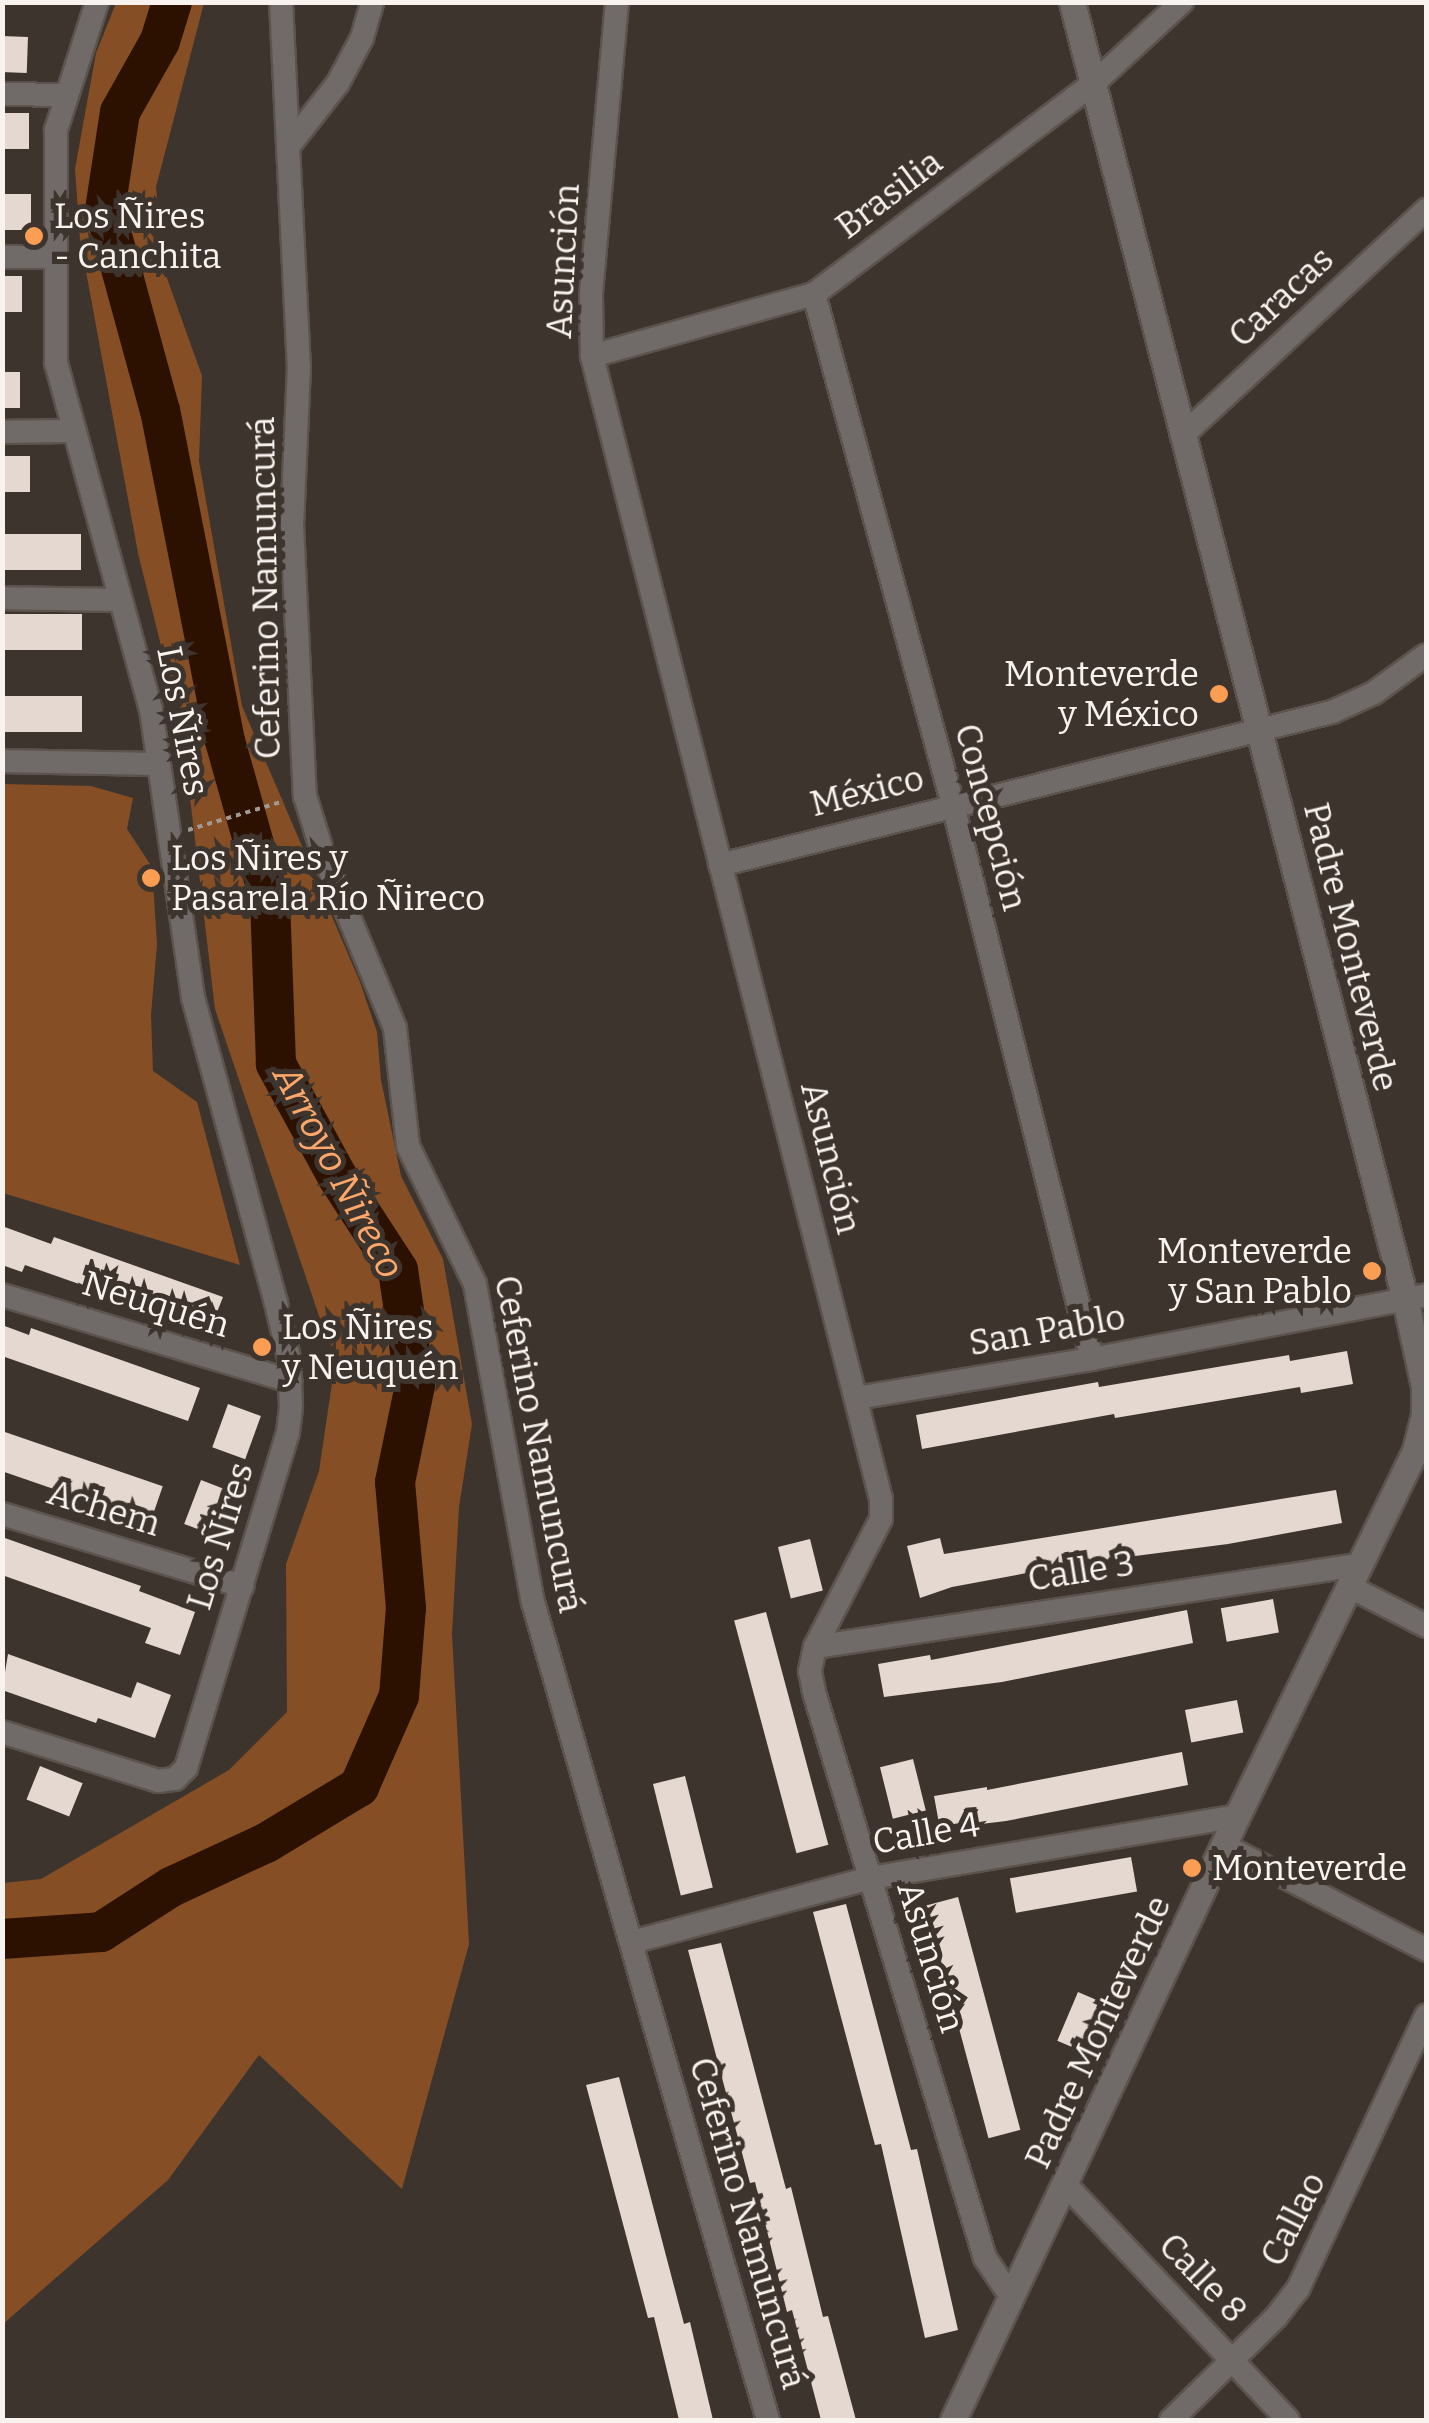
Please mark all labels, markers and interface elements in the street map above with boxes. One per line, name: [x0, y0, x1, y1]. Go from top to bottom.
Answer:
street label: Brasilia: [828, 141, 950, 247]
street label: Asunción: [538, 182, 588, 340]
place label: Los Ñires - Canchita: [54, 195, 221, 277]
marker: Los Ñires - Canchita: [23, 225, 45, 247]
street label: Caracas: [1220, 238, 1342, 356]
street label: Ceferino Namuncurá: [241, 416, 289, 760]
street label: Los Ñires: [148, 643, 218, 799]
place label: Monteverde y México: [1004, 653, 1199, 735]
marker: Monteverde y México: [1208, 683, 1230, 705]
street label: Concepción: [946, 719, 1036, 915]
street label: México: [806, 757, 928, 825]
street label: Padre Monteverde: [1295, 798, 1407, 1096]
place label: Los Ñires y Pasarela Río Ñireco: [171, 837, 485, 919]
marker: Los Ñires y Pasarela Río Ñireco: [140, 867, 162, 889]
water label: Arroyo Ñireco: [263, 1058, 413, 1286]
street label: Asunción: [792, 1078, 870, 1238]
place label: Monteverde y San Pablo: [1157, 1230, 1352, 1312]
marker: Monteverde y San Pablo: [1361, 1260, 1383, 1282]
street label: Neuquén: [78, 1262, 234, 1346]
street label: Ceferino Namuncurá: [486, 1272, 592, 1616]
street label: San Pablo: [966, 1296, 1128, 1364]
place label: Los Ñires y Neuquén: [282, 1306, 459, 1388]
marker: Los Ñires y Neuquén: [251, 1336, 273, 1358]
street label: Los Ñires: [178, 1457, 262, 1615]
street label: Achem: [43, 1471, 165, 1545]
street label: Calle 3: [1025, 1542, 1137, 1600]
street label: Calle 4: [869, 1803, 983, 1863]
place label: Monteverde: [1212, 1847, 1407, 1889]
marker: Monteverde: [1181, 1857, 1203, 1879]
street label: Asunción: [888, 1877, 974, 2037]
street label: Padre Monteverde: [1016, 1889, 1180, 2175]
street label: Ceferino Namuncurá: [681, 2053, 815, 2393]
street label: Callao: [1252, 2165, 1334, 2273]
street label: Calle 8: [1150, 2224, 1256, 2332]

